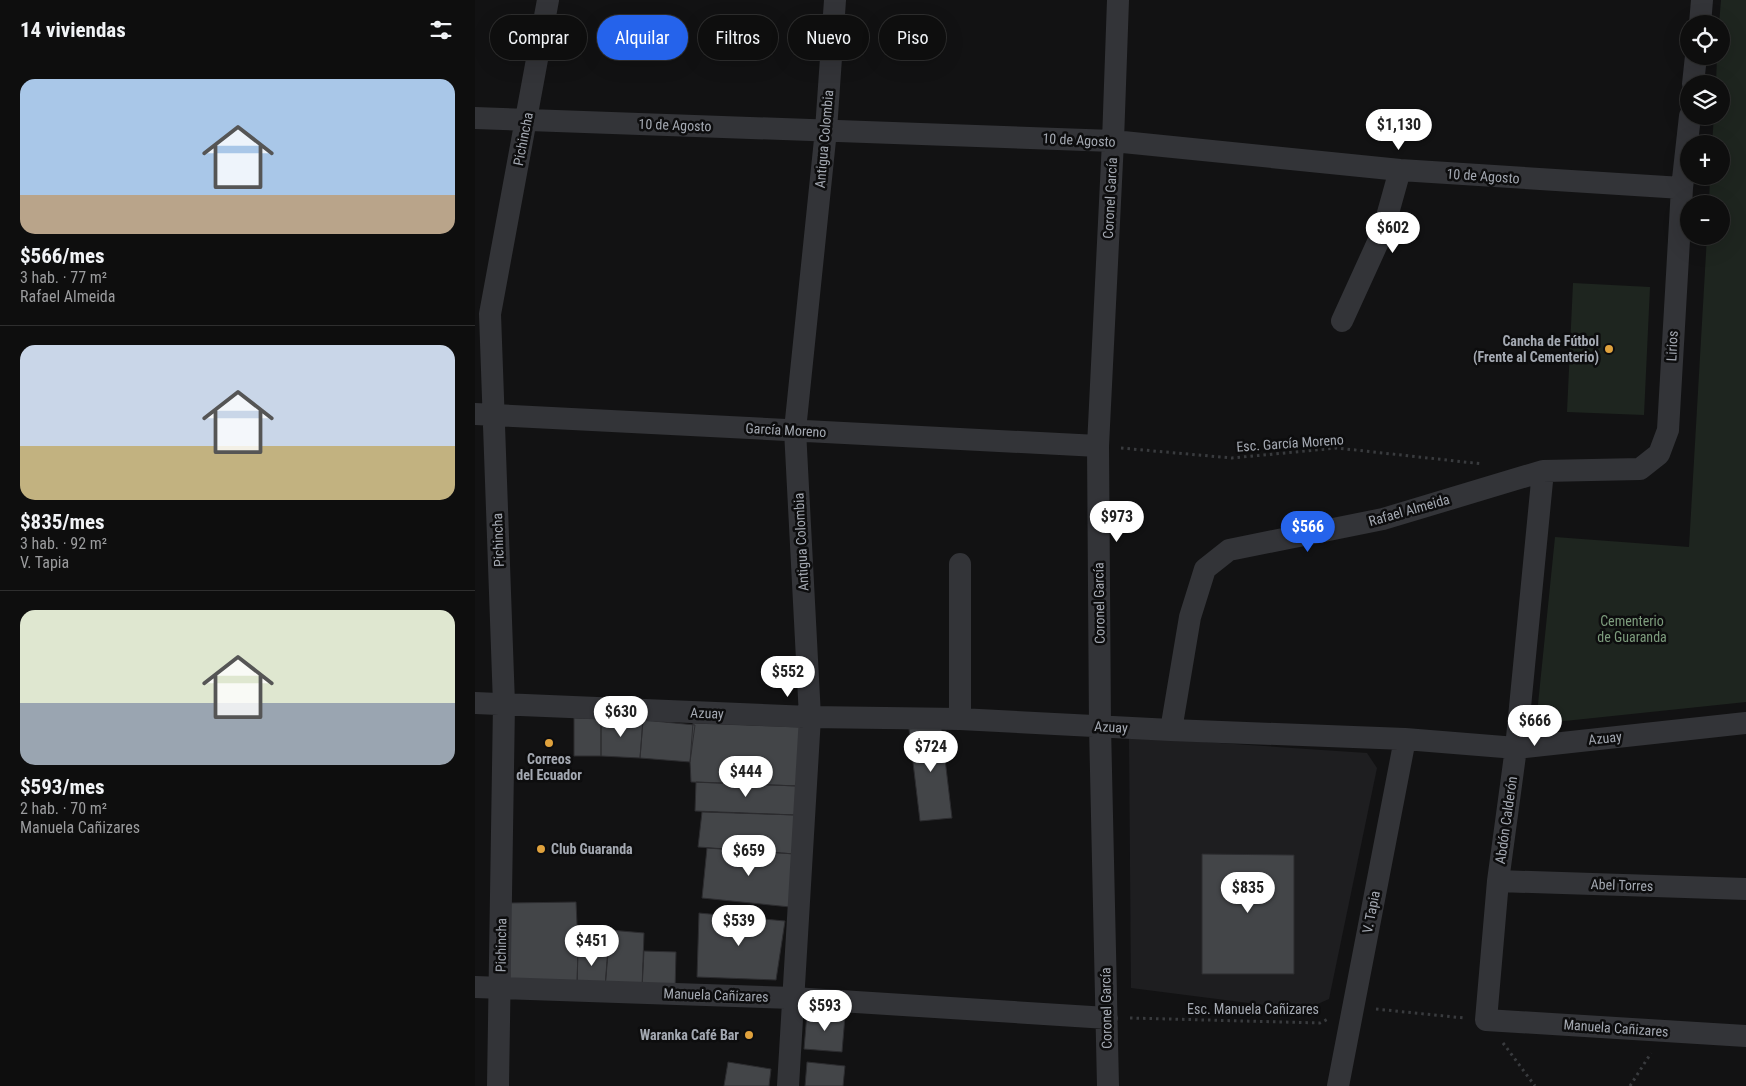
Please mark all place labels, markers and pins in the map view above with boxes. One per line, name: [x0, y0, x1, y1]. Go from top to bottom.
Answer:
pin: $1,130: [1358, 108, 1440, 151]
pin: $602: [1363, 212, 1423, 254]
place label: Cancha de Fútbol (Frente al Cementerio): [1473, 333, 1599, 366]
marker: Cancha de Fútbol (Frente al Cementerio): [1603, 343, 1615, 355]
pin: $973: [1087, 500, 1147, 543]
pin: $566: [1278, 510, 1338, 553]
pin: $552: [758, 656, 818, 698]
pin: $630: [591, 696, 651, 738]
pin: $666: [1505, 704, 1565, 747]
pin: $724: [901, 730, 961, 773]
marker: Correos del Ecuador: [543, 737, 555, 749]
place label: Correos del Ecuador: [516, 751, 582, 783]
pin: $444: [716, 756, 776, 798]
pin: $659: [719, 834, 779, 877]
place label: Club Guaranda: [551, 841, 633, 857]
marker: Club Guaranda: [535, 843, 547, 855]
pin: $835: [1218, 872, 1278, 914]
pin: $539: [709, 904, 769, 947]
pin: $451: [562, 924, 622, 967]
pin: $593: [795, 990, 855, 1032]
place label: Waranka Café Bar: [640, 1027, 739, 1043]
marker: Waranka Café Bar: [743, 1029, 755, 1041]

